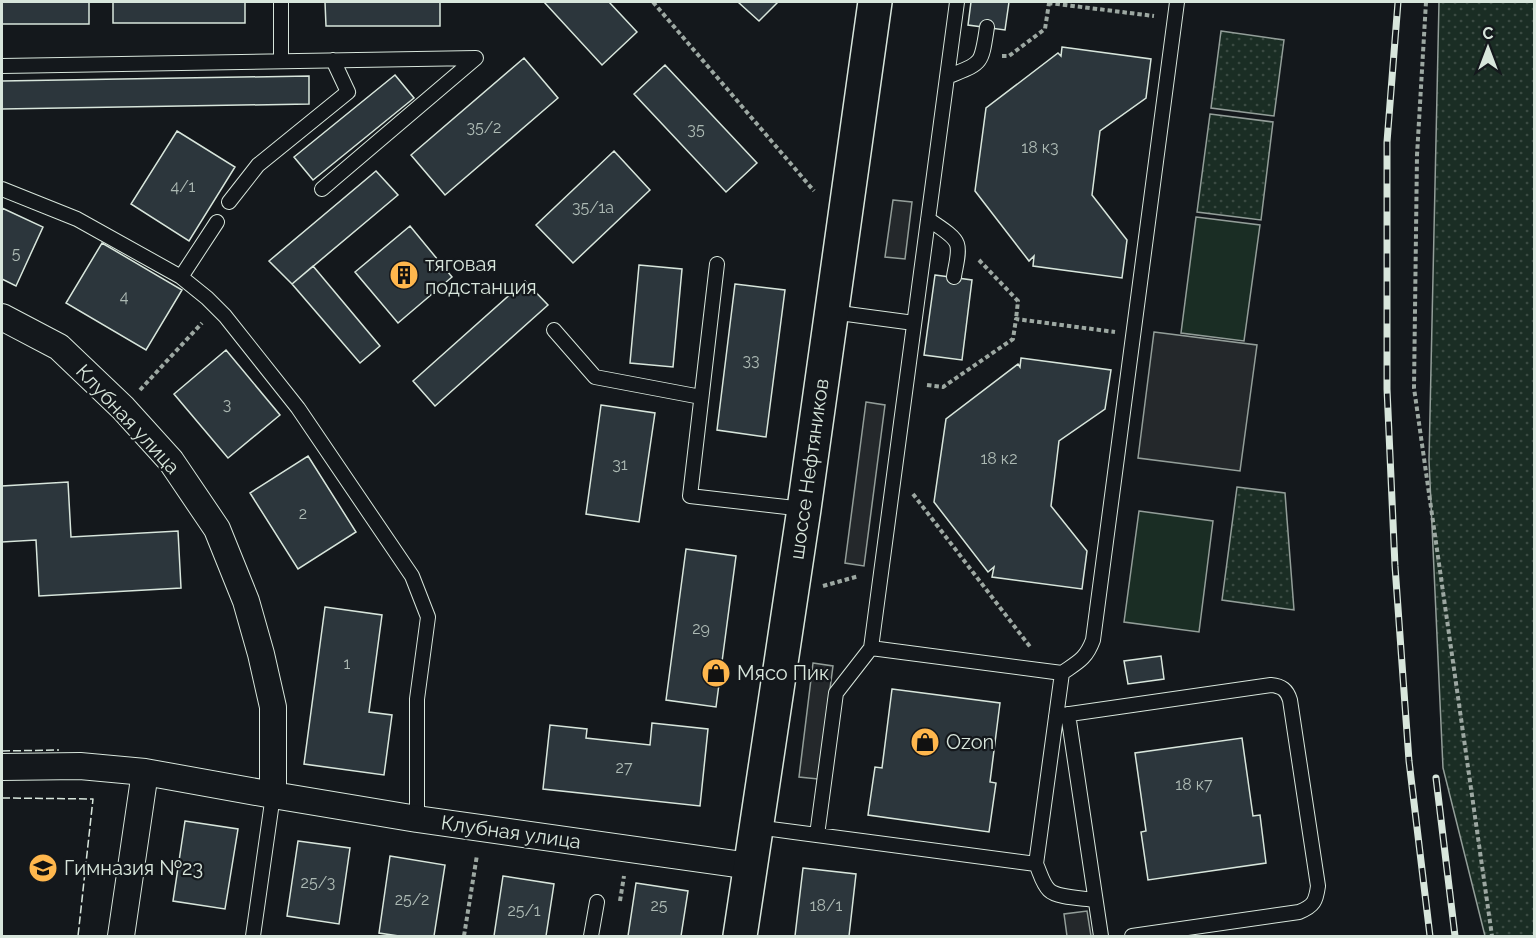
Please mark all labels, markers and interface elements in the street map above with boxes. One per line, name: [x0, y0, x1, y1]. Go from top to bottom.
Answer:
north arrow: [1458, 18, 1518, 78]
text: С: [1483, 24, 1494, 43]
house number: 35/2: [467, 118, 501, 137]
house number: 35: [687, 120, 705, 139]
house number: 18 к3: [1021, 138, 1059, 157]
house number: 4/1: [171, 177, 196, 196]
house number: 35/1а: [572, 198, 614, 217]
house number: 5: [12, 244, 21, 263]
place label: тяговая подстанция: [425, 252, 537, 299]
building icon: тяговая подстанция: [388, 259, 420, 291]
house number: 4: [120, 287, 129, 306]
house number: 33: [742, 351, 760, 370]
street label: Клубная улица: [71, 359, 185, 479]
street label: шоссе Нефтяников: [784, 377, 834, 561]
house number: 3: [223, 395, 231, 414]
house number: 18 к2: [980, 449, 1018, 468]
house number: 31: [612, 455, 628, 474]
house number: 2: [299, 504, 307, 523]
house number: 29: [692, 619, 710, 638]
house number: 1: [344, 654, 351, 673]
shop icon: Мясо Пик: [700, 657, 732, 689]
place label: Мясо Пик: [737, 661, 829, 685]
shop icon: Ozon: [909, 726, 941, 758]
place label: Ozon: [946, 730, 994, 754]
house number: 27: [616, 758, 633, 777]
house number: 18 к7: [1175, 775, 1213, 794]
street label: Клубная улица: [439, 810, 583, 854]
school or university icon: Гимназия №23: [27, 852, 59, 884]
place label: Гимназия №23: [64, 856, 203, 880]
house number: 25/3: [301, 873, 335, 892]
house number: 25/2: [395, 890, 429, 909]
house number: 25: [650, 896, 668, 915]
house number: 18/1: [810, 896, 842, 915]
house number: 25/1: [507, 901, 541, 920]

